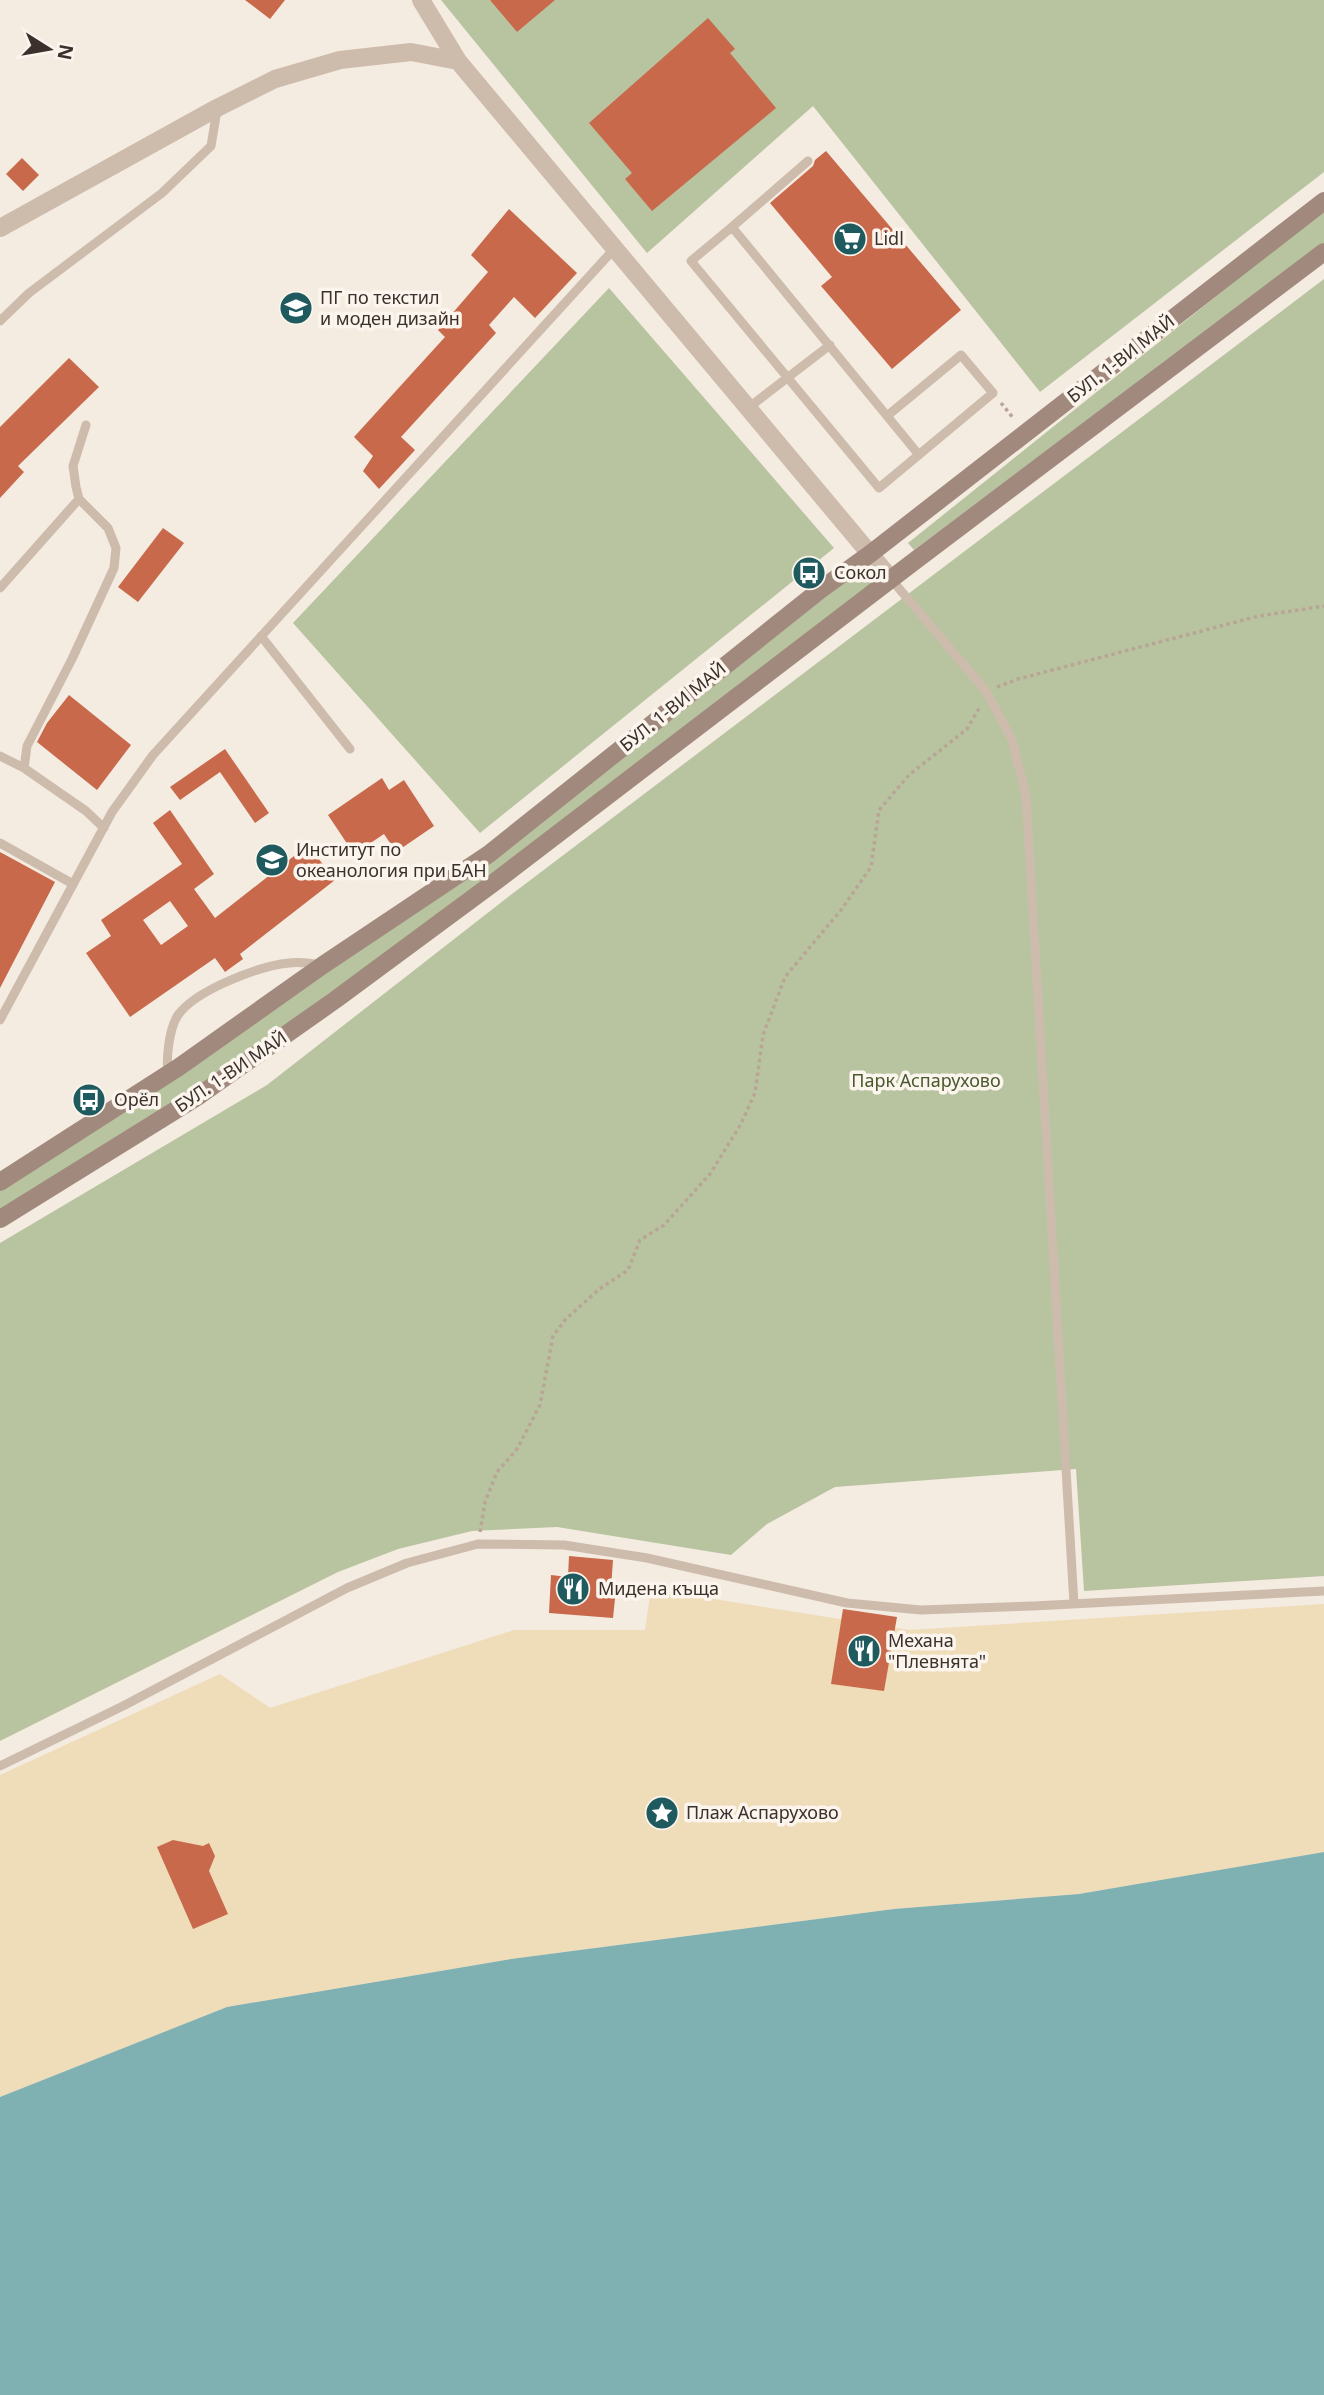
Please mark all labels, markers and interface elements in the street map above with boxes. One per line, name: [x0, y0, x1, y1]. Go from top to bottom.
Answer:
north arrow: [14, 14, 84, 84]
text: N: [51, 42, 80, 62]
supermarket icon: Lidl: [831, 220, 869, 258]
place label: Lidl: [874, 226, 904, 250]
place label: ПГ по текстил и моден дизайн: [320, 285, 460, 330]
school or university icon: ПГ по текстил и моден дизайн: [277, 289, 315, 327]
street label: БУЛ. 1-ВИ МАЙ: [1062, 309, 1179, 408]
bus stop icon: Сокол: [790, 554, 828, 592]
place label: Сокол: [834, 560, 887, 584]
street label: БУЛ. 1-ВИ МАЙ: [614, 656, 730, 756]
place label: Институт по океанология при БАН: [296, 837, 487, 882]
school or university icon: Институт по океанология при БАН: [253, 841, 291, 879]
street label: БУЛ. 1-ВИ МАЙ: [170, 1025, 291, 1117]
park label: Парк Аспарухово: [851, 1068, 1001, 1092]
bus stop icon: Орёл: [70, 1081, 108, 1119]
place label: Орёл: [114, 1087, 159, 1111]
restaurant icon: Мидена къща: [554, 1570, 592, 1608]
place label: Мидена къща: [598, 1576, 719, 1600]
place label: Механа "Плевнята": [888, 1628, 986, 1673]
restaurant icon: Механа "Плевнята": [845, 1632, 883, 1670]
place icon: Плаж Аспарухово: [643, 1794, 681, 1832]
place label: Плаж Аспарухово: [686, 1800, 839, 1824]

